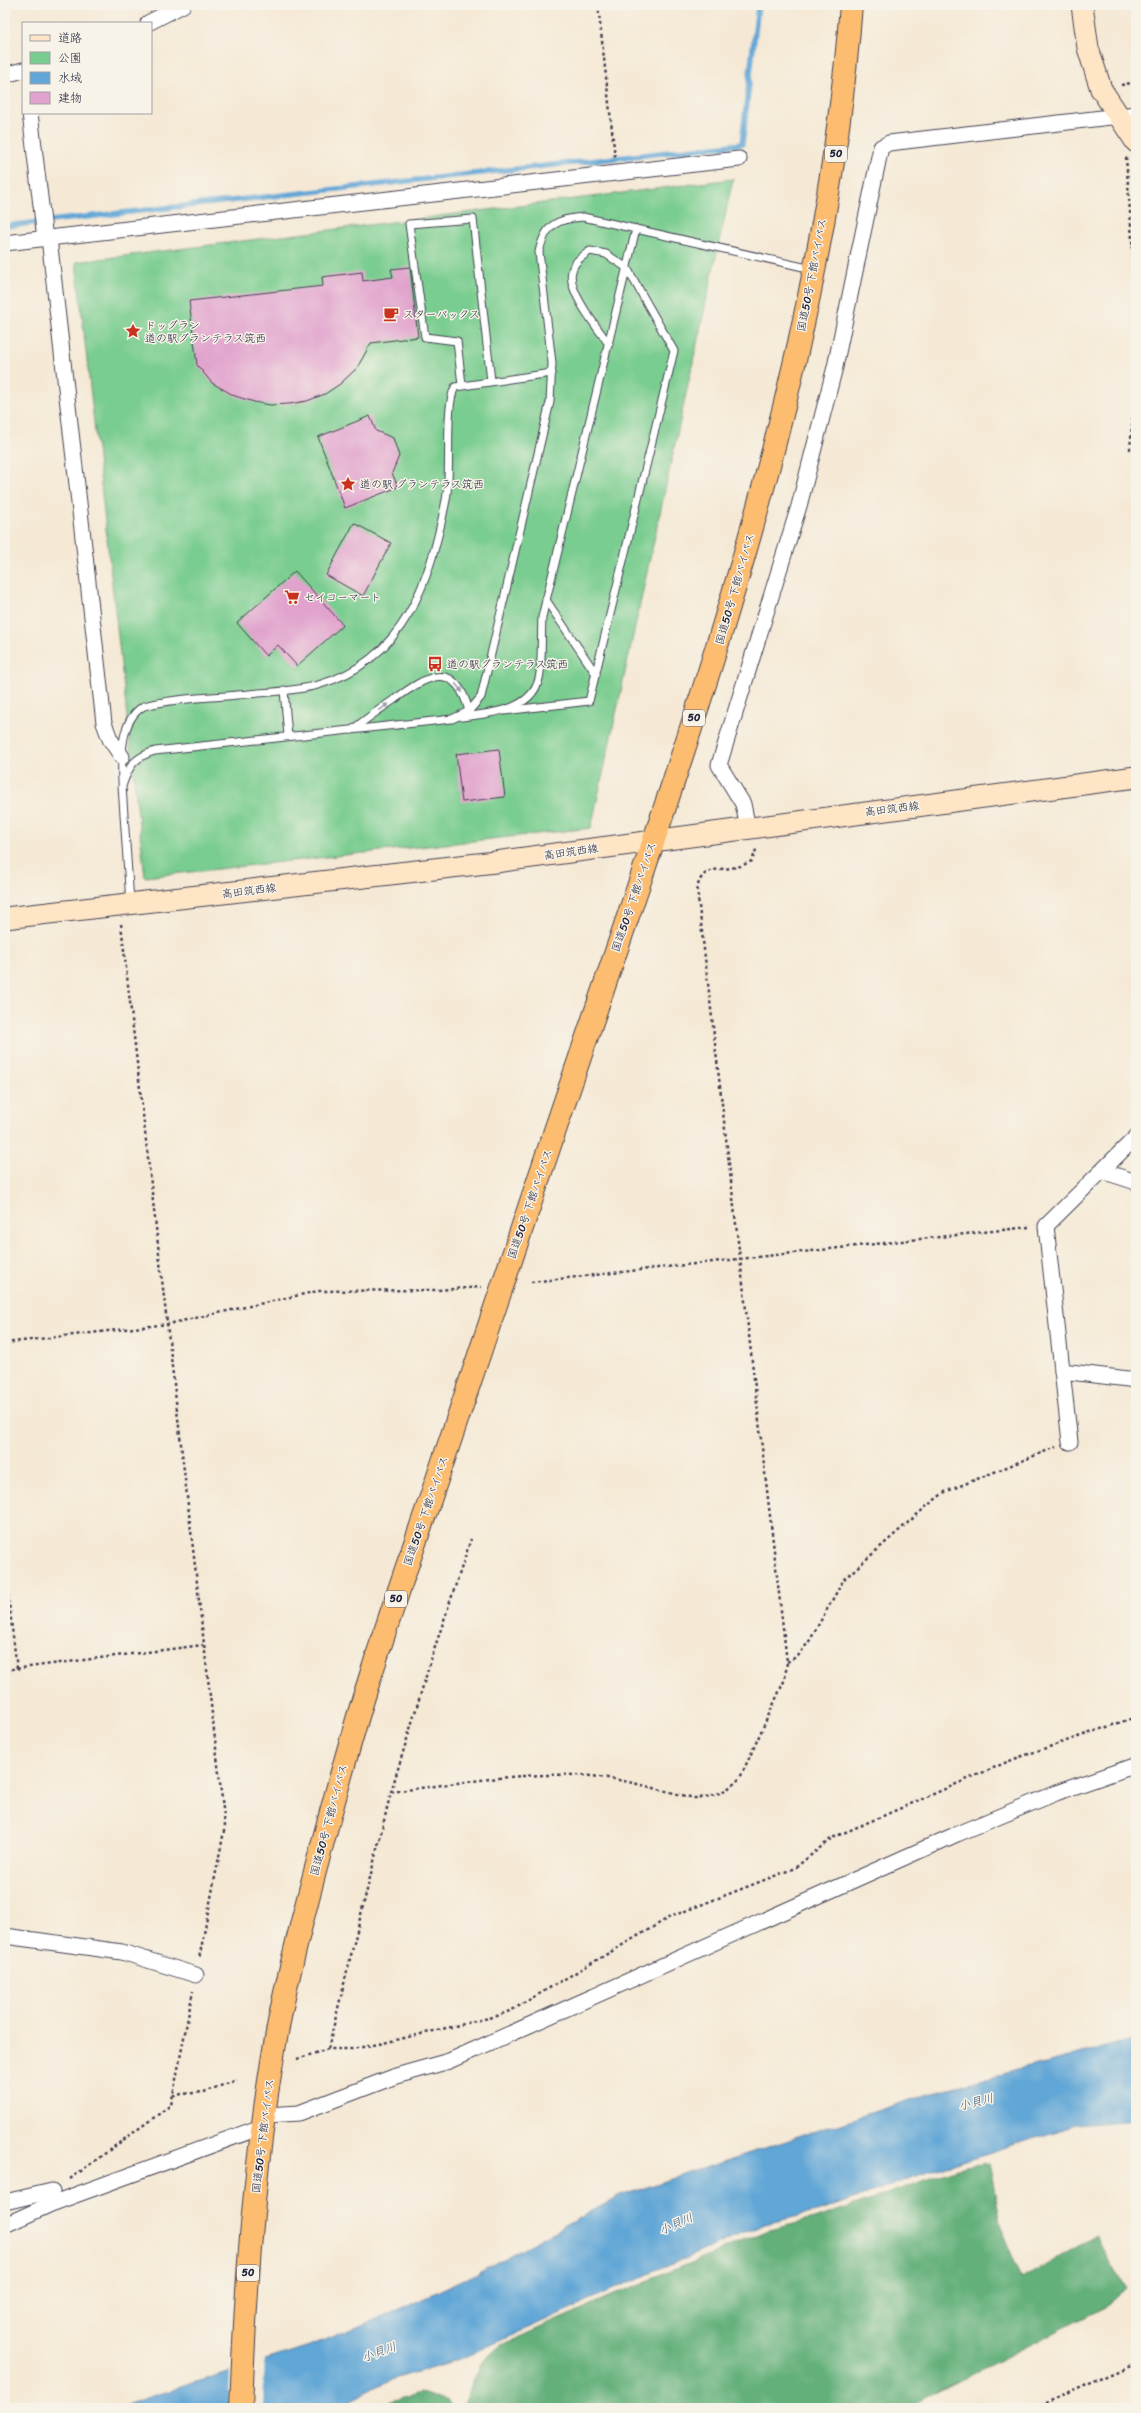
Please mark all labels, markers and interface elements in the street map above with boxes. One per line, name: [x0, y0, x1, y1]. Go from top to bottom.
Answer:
legend: [22, 22, 152, 114]
text: 道路: [58, 27, 82, 49]
text: 公園: [58, 47, 82, 69]
text: 水域: [58, 67, 82, 89]
text: 建物: [58, 87, 82, 109]
road number: 50: [825, 146, 847, 162]
street label: 国道50号 下館バイパス: [792, 217, 832, 333]
cafe icon: スターバックス: [382, 305, 400, 323]
place label: スターバックス: [403, 305, 480, 324]
place label: ドッグラン 道の駅グランテラス筑西: [145, 316, 266, 348]
place icon: ドッグラン 道の駅グランテラス筑西: [124, 322, 142, 340]
place icon: 道の駅 グランテラス筑西: [339, 475, 357, 493]
place label: 道の駅 グランテラス筑西: [360, 475, 484, 494]
street label: 国道50号 下館バイパス: [710, 531, 760, 647]
supermarket icon: セイコーマート: [283, 588, 301, 606]
place label: セイコーマート: [304, 588, 381, 607]
bus stop icon: 道の駅グランテラス筑西: [426, 655, 444, 673]
place label: 道の駅グランテラス筑西: [447, 655, 568, 674]
one-way arrow: [455, 683, 464, 694]
one-way arrow: [378, 703, 389, 711]
road number: 50: [683, 710, 705, 726]
street label: 高田筑西線: [864, 796, 920, 822]
street label: 高田筑西線: [542, 839, 600, 865]
street label: 国道50号 下館バイパス: [606, 839, 662, 955]
street label: 高田筑西線: [221, 878, 277, 904]
street label: 国道50号 下館バイパス: [502, 1146, 558, 1262]
street label: 国道50号 下館バイパス: [398, 1453, 454, 1569]
road number: 50: [385, 1591, 407, 1607]
street label: 国道50号 下館バイパス: [305, 1762, 353, 1878]
street label: 国道50号 下館バイパス: [247, 2078, 279, 2194]
water label: 小貝川: [956, 2087, 996, 2117]
water label: 小貝川: [655, 2207, 697, 2241]
road number: 50: [237, 2265, 259, 2281]
water label: 小貝川: [358, 2336, 400, 2368]

